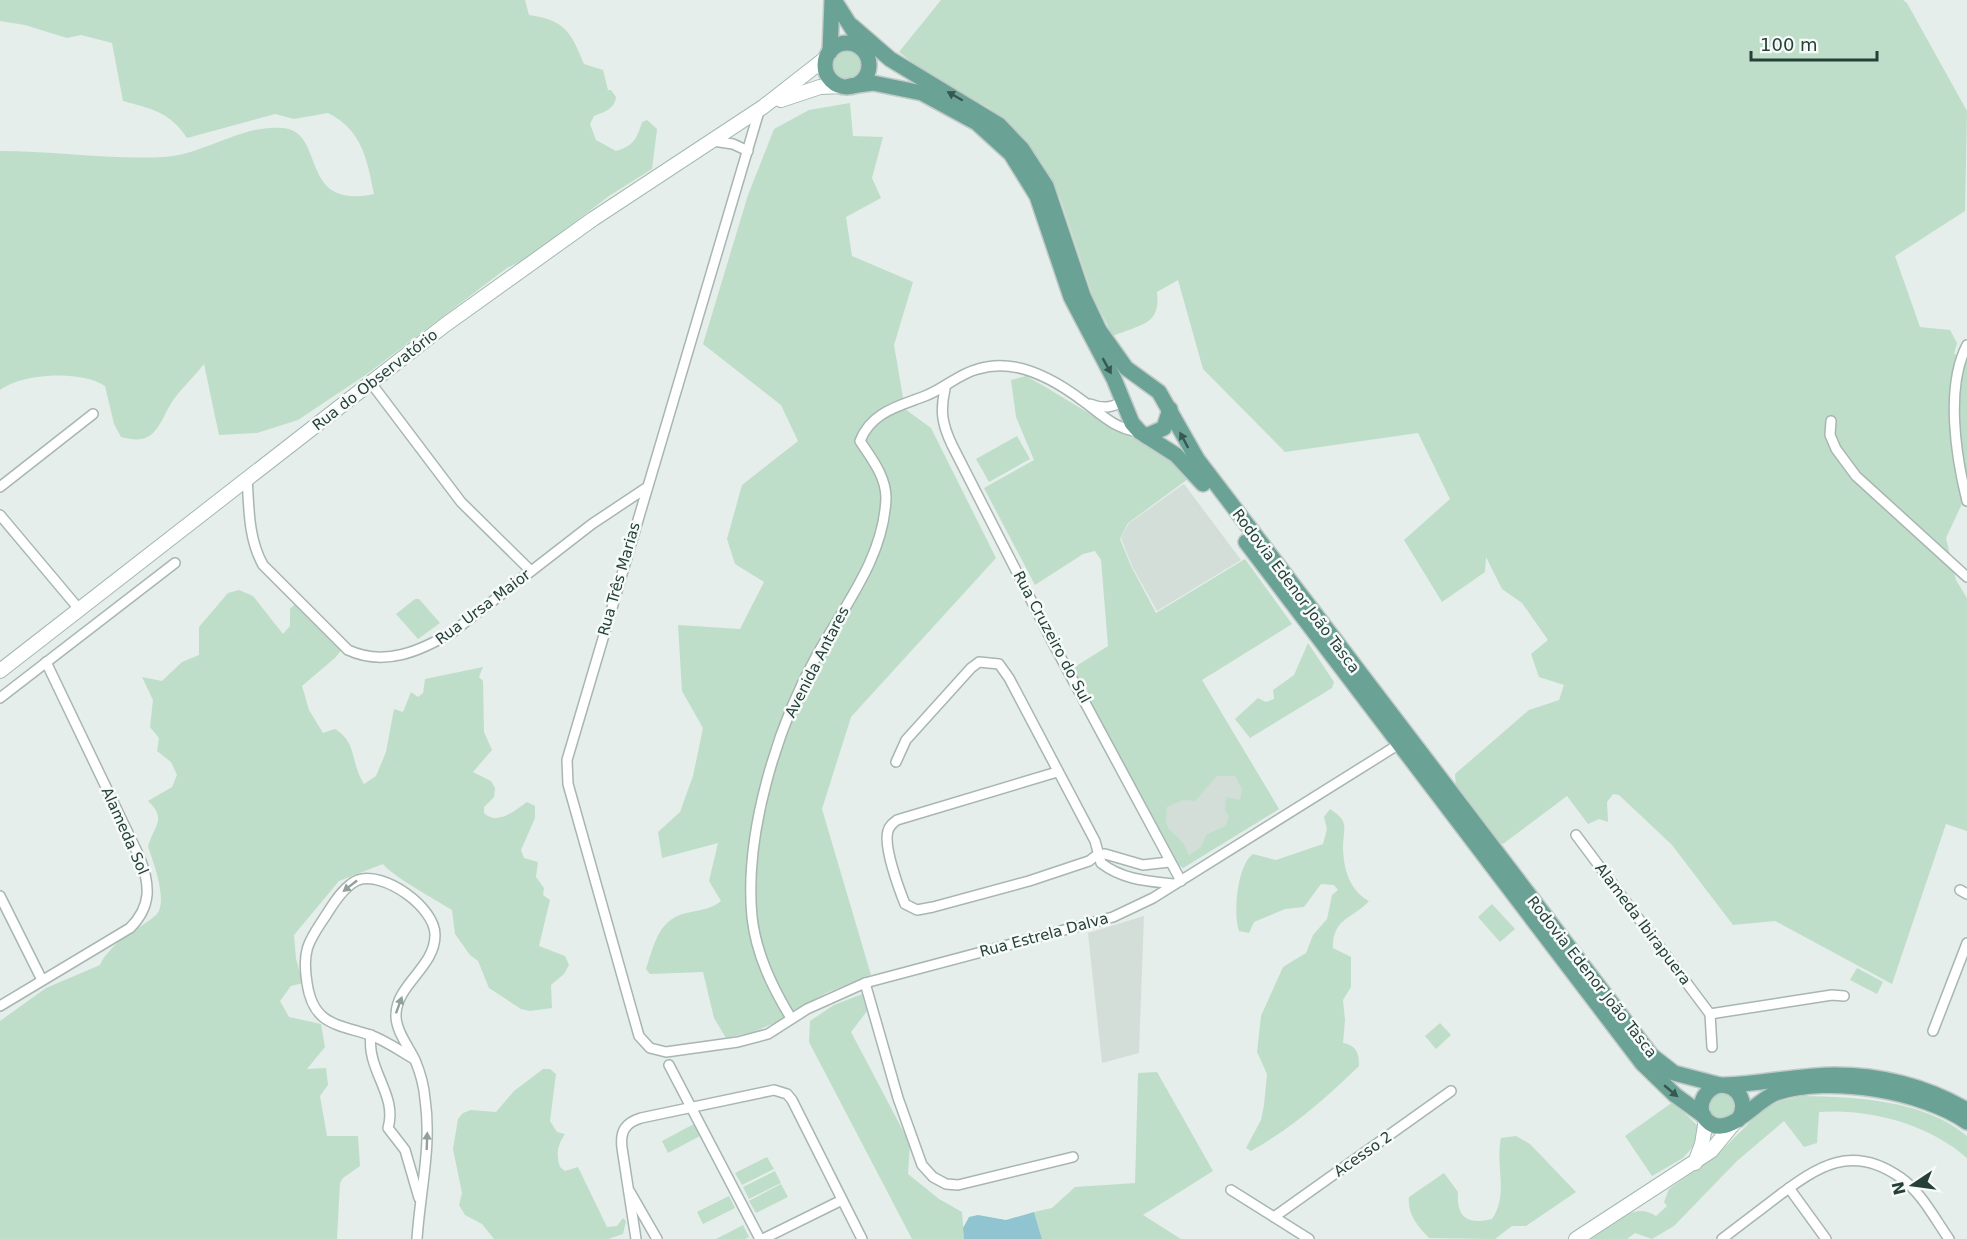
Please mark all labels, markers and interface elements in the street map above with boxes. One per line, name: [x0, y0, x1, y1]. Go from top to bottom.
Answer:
scale bar: [1751, 24, 1877, 62]
text: 100 m: [1760, 34, 1818, 55]
one-way arrow: [946, 91, 963, 101]
street label: Rua do Observatório: [309, 326, 441, 434]
one-way arrow: [1102, 358, 1112, 375]
one-way arrow: [1179, 431, 1189, 448]
street label: Rodovia Edenor João Tasca: [1229, 506, 1363, 676]
street label: Rua Três Marias: [594, 520, 644, 638]
street label: Rua Ursa Maior: [432, 565, 535, 648]
street label: Rua Cruzeiro do Sul: [1010, 568, 1094, 706]
street label: Avenida Antares: [781, 603, 853, 721]
street label: Alameda Sol: [98, 784, 152, 878]
street label: Alameda Ibirapuera: [1591, 859, 1695, 989]
one-way arrow: [343, 880, 358, 892]
street label: Rodovia Edenor João Tasca: [1523, 893, 1661, 1061]
street label: Rua Estrela Dalva: [978, 909, 1110, 961]
one-way arrow: [395, 996, 405, 1014]
one-way arrow: [1663, 1085, 1679, 1098]
street label: Acesso 2: [1331, 1128, 1395, 1180]
one-way arrow: [422, 1132, 432, 1151]
north arrow: [1883, 1155, 1943, 1215]
text: N: [1888, 1180, 1910, 1197]

